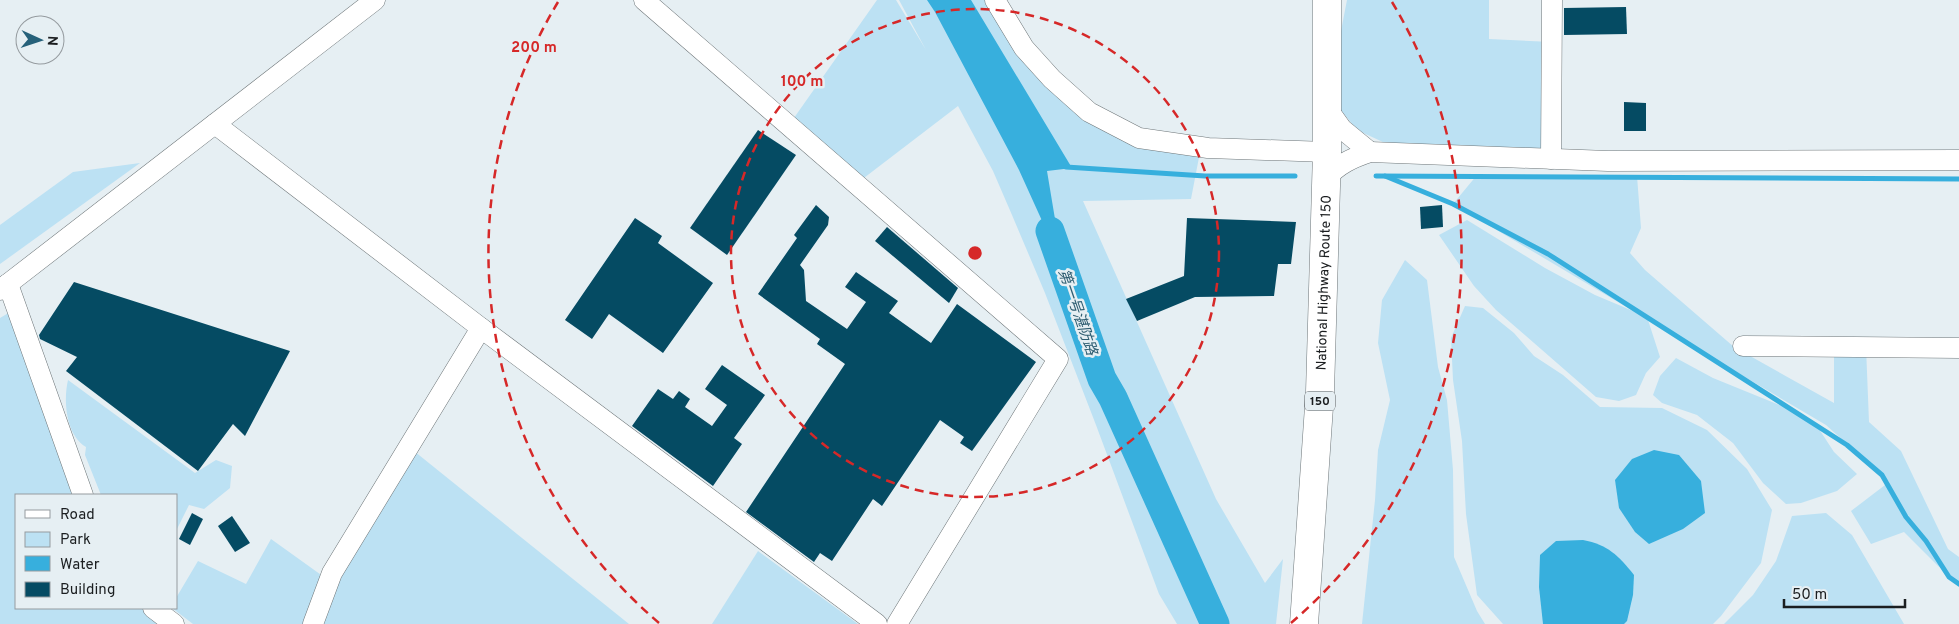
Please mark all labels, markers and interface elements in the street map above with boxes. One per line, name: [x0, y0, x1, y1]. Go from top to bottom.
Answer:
north arrow: [15, 15, 65, 65]
text: N: [43, 35, 60, 46]
text: 200 m: [511, 39, 557, 58]
text: 100 m: [781, 73, 823, 92]
street label: National Highway Route 150: [1314, 195, 1336, 371]
centre of rings: [966, 244, 984, 262]
water label: 第一号湛防路: [1053, 267, 1101, 360]
road number: 150: [1305, 392, 1335, 411]
legend: [15, 494, 178, 609]
text: Road: [60, 506, 95, 525]
text: Park: [60, 531, 91, 550]
text: Water: [60, 556, 100, 575]
scale bar: [1784, 576, 1905, 608]
text: Building: [60, 581, 115, 600]
text: 50 m: [1792, 586, 1827, 605]

